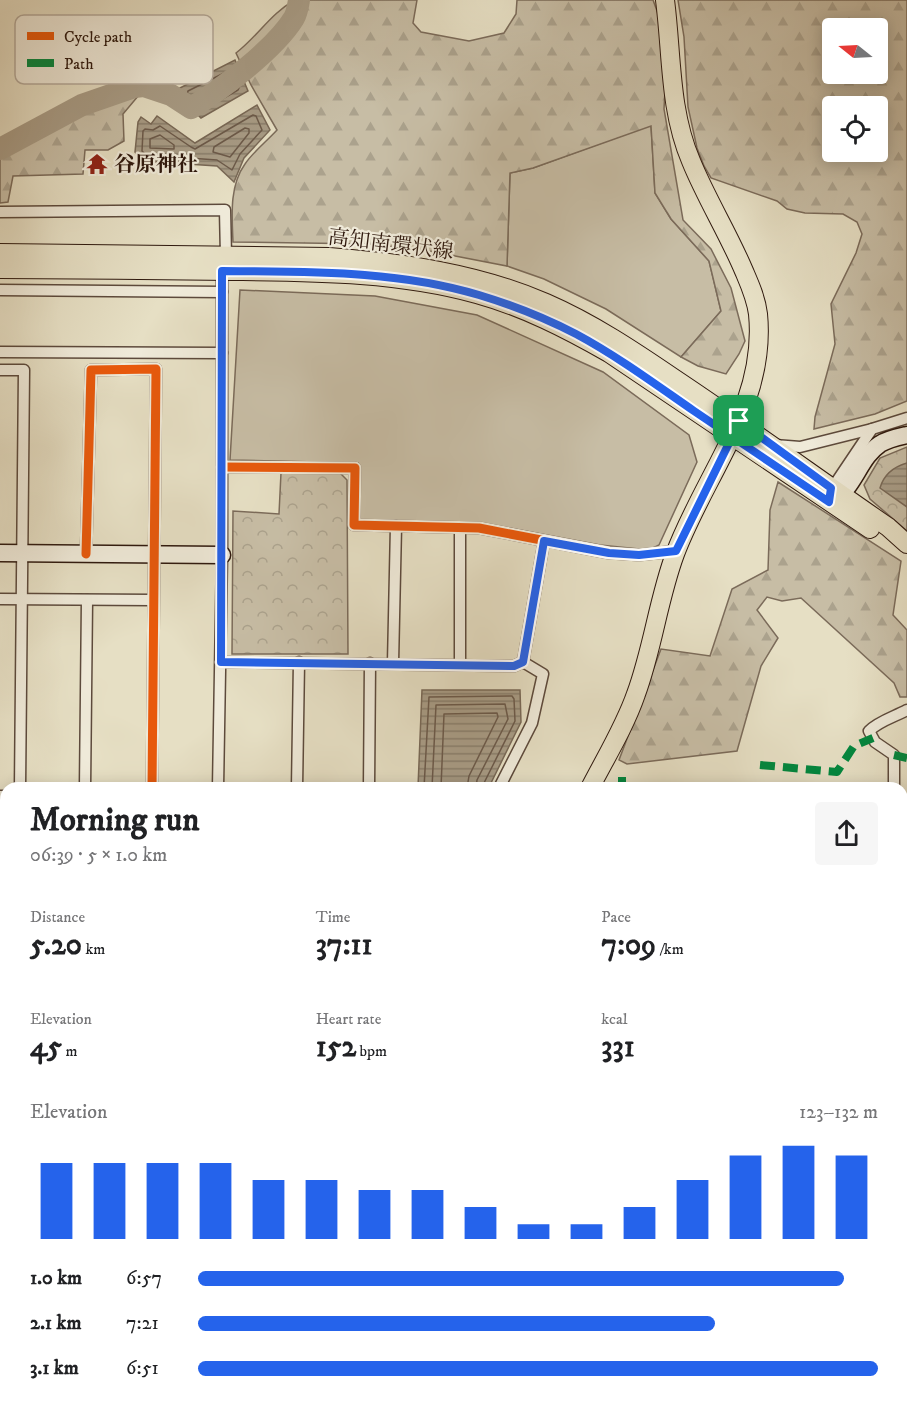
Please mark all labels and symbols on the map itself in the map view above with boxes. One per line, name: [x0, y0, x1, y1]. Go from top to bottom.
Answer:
legend: [15, 15, 213, 84]
north arrow: [822, 18, 888, 84]
text: Cycle path: [64, 27, 133, 47]
text: Path: [64, 54, 94, 74]
temple icon: 谷原神社: [85, 152, 109, 176]
place label: 谷原神社: [114, 152, 198, 178]
street label: 高知南環状線: [327, 224, 455, 266]
pin: [713, 395, 764, 446]

